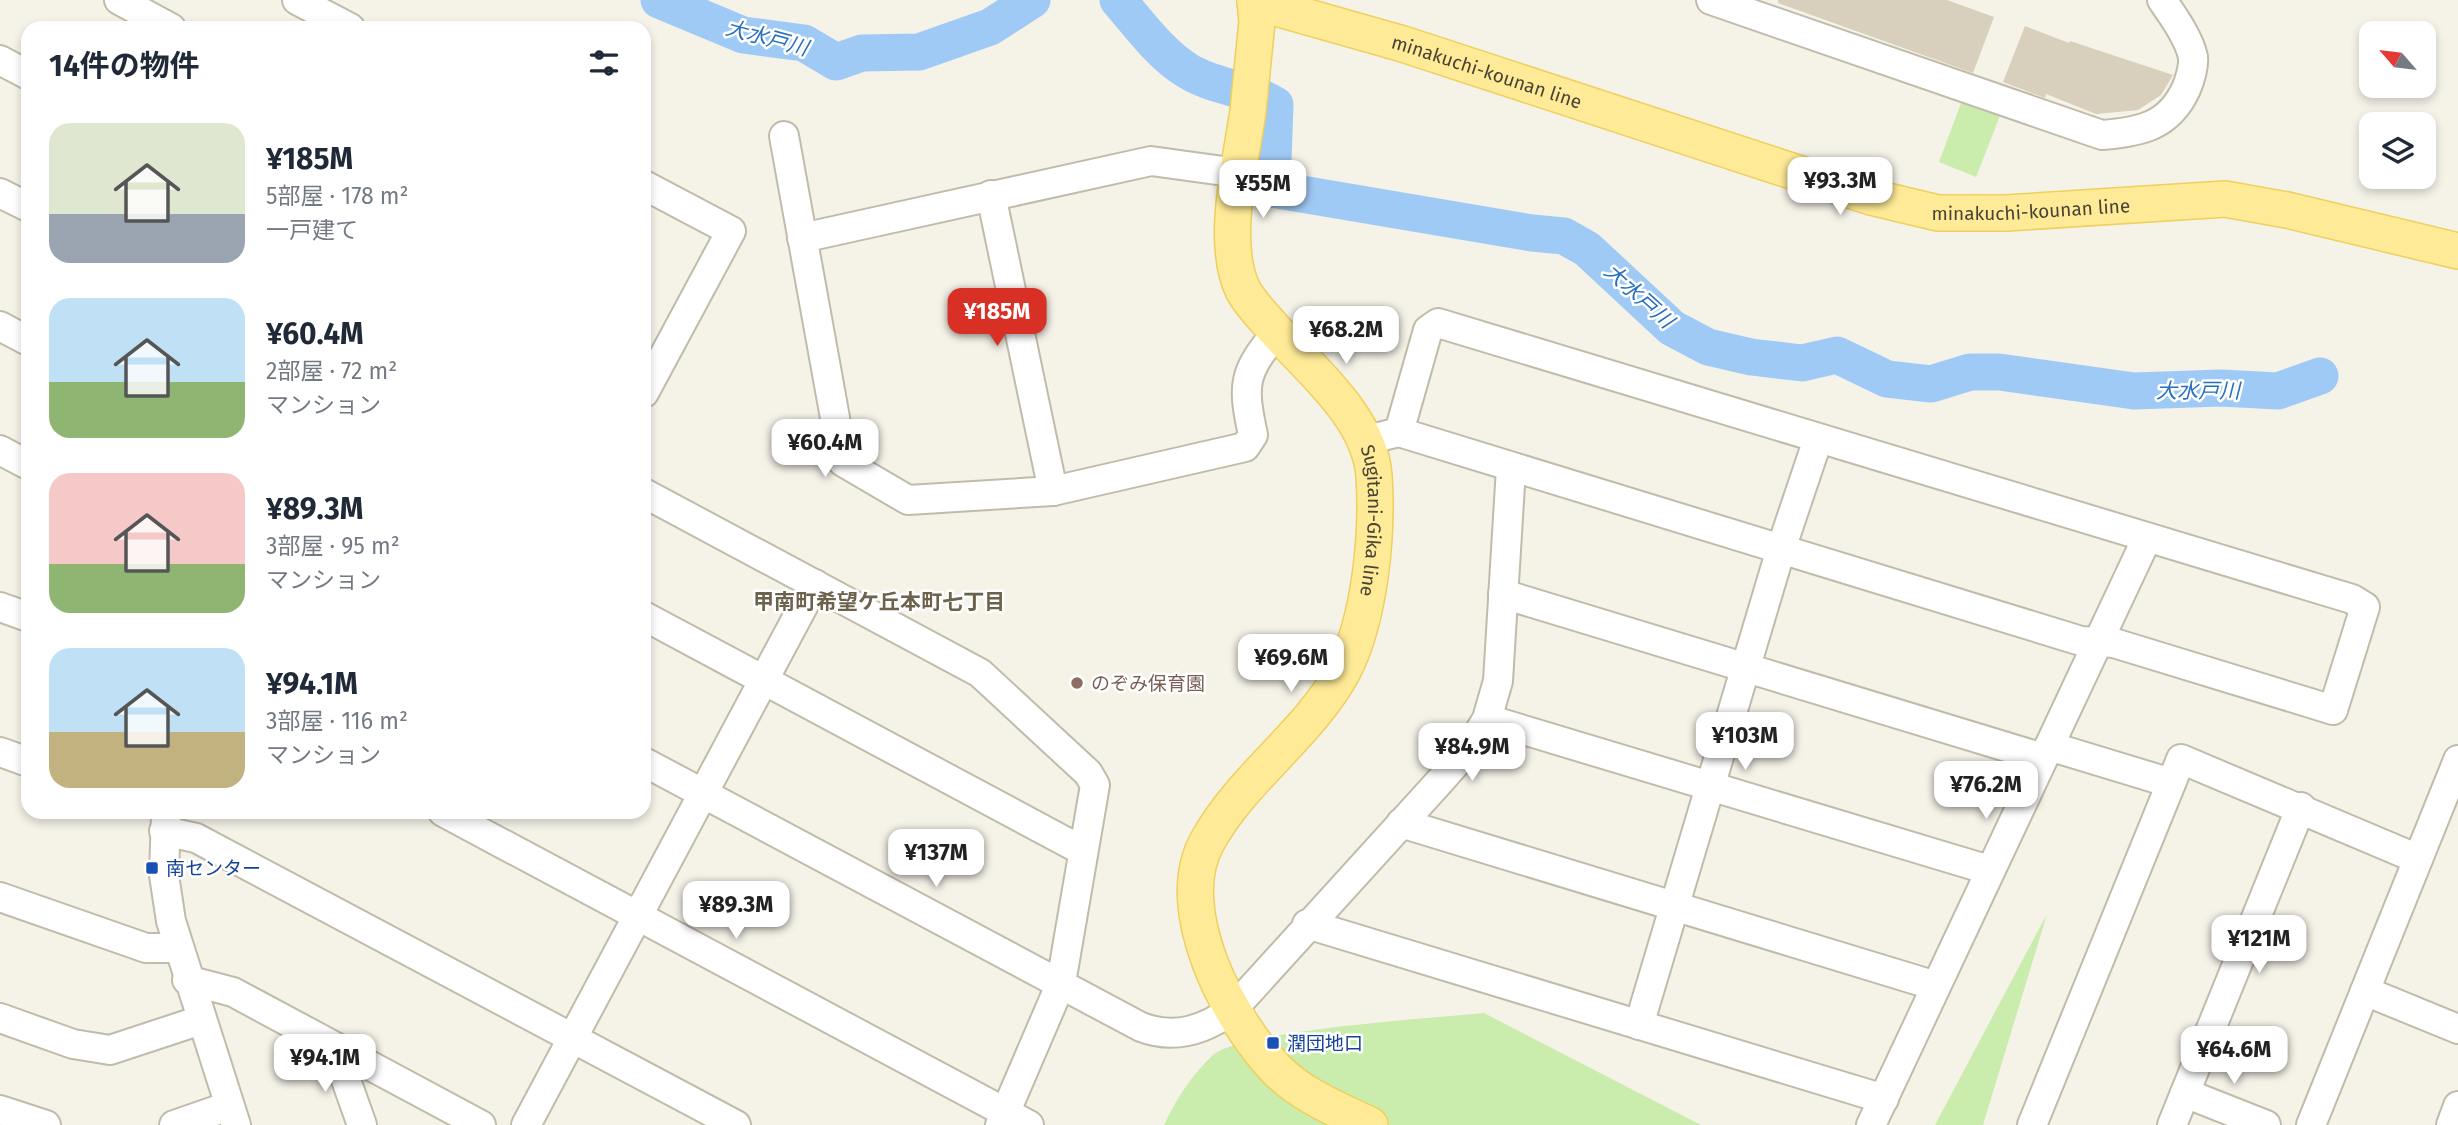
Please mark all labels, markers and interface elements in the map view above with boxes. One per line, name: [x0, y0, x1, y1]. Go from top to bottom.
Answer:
water label: 大水戸川: [723, 15, 813, 62]
north arrow: [2359, 21, 2436, 98]
map controls: [2359, 21, 2436, 189]
street label: minakuchi-kounan line: [1389, 30, 1585, 113]
icon: filters: [585, 44, 623, 82]
text: 14件の物件: [49, 48, 200, 84]
button: layers: [2359, 112, 2436, 189]
text: ¥185M: [266, 141, 353, 177]
icon: home: [105, 151, 189, 235]
pin: ¥93.3M: [1783, 158, 1897, 217]
pin: ¥55M: [1222, 160, 1304, 220]
text: ¥93.3M: [1803, 166, 1877, 194]
text: ¥55M: [1235, 169, 1291, 197]
text: 5部屋 · 178 m²: [266, 182, 409, 210]
street label: minakuchi-kounan line: [1931, 194, 2131, 225]
text: 一戸建て: [266, 216, 358, 244]
water label: 大水戸川: [1599, 258, 1680, 335]
pin: ¥185M: [948, 288, 1046, 348]
text: ¥185M: [964, 297, 1030, 325]
pin: ¥68.2M: [1289, 306, 1403, 366]
text: ¥68.2M: [1309, 315, 1383, 343]
text: ¥60.4M: [266, 316, 364, 352]
icon: home: [105, 326, 189, 410]
text: 2部屋 · 72 m²: [266, 357, 397, 385]
water label: 大水戸川: [2156, 378, 2242, 404]
text: マンション: [266, 391, 381, 419]
pin: ¥60.4M: [768, 420, 882, 479]
text: ¥60.4M: [788, 428, 862, 456]
street label: Sugitani-Gika line: [1355, 442, 1386, 598]
text: ¥89.3M: [266, 491, 363, 527]
icon: home: [105, 501, 189, 585]
text: 3部屋 · 95 m²: [266, 532, 400, 560]
text: マンション: [266, 566, 381, 594]
district label: 甲南町希望ケ丘本町七丁目: [753, 589, 1005, 615]
pin: ¥69.6M: [1234, 634, 1348, 694]
text: ¥69.6M: [1254, 643, 1328, 671]
text: ¥94.1M: [266, 666, 358, 702]
place label: のぞみ保育園: [1091, 672, 1205, 695]
marker: のぞみ保育園: [1069, 675, 1085, 691]
icon: home: [105, 676, 189, 760]
text: 3部屋 · 116 m²: [266, 707, 408, 735]
pin: ¥103M: [1696, 712, 1794, 772]
text: ¥103M: [1712, 721, 1778, 749]
pin: ¥84.9M: [1415, 724, 1529, 783]
text: ¥84.9M: [1434, 732, 1510, 760]
text: マンション: [266, 741, 381, 769]
pin: ¥76.2M: [1929, 762, 2043, 821]
text: ¥76.2M: [1950, 770, 2022, 798]
pin: ¥137M: [887, 830, 985, 889]
text: ¥137M: [904, 838, 968, 866]
place label: 南センター: [166, 857, 261, 880]
marker: 南センター: [144, 860, 160, 876]
pin: ¥89.3M: [679, 881, 793, 941]
text: ¥89.3M: [699, 890, 773, 918]
pin: ¥121M: [2210, 916, 2308, 975]
text: ¥121M: [2227, 924, 2291, 952]
pin: ¥64.6M: [2177, 1026, 2291, 1086]
place label: 潤団地口: [1287, 1032, 1363, 1055]
pin: ¥94.1M: [268, 1034, 382, 1094]
marker: 潤団地口: [1265, 1035, 1281, 1051]
text: ¥64.6M: [2197, 1035, 2271, 1063]
text: ¥94.1M: [290, 1043, 360, 1071]

